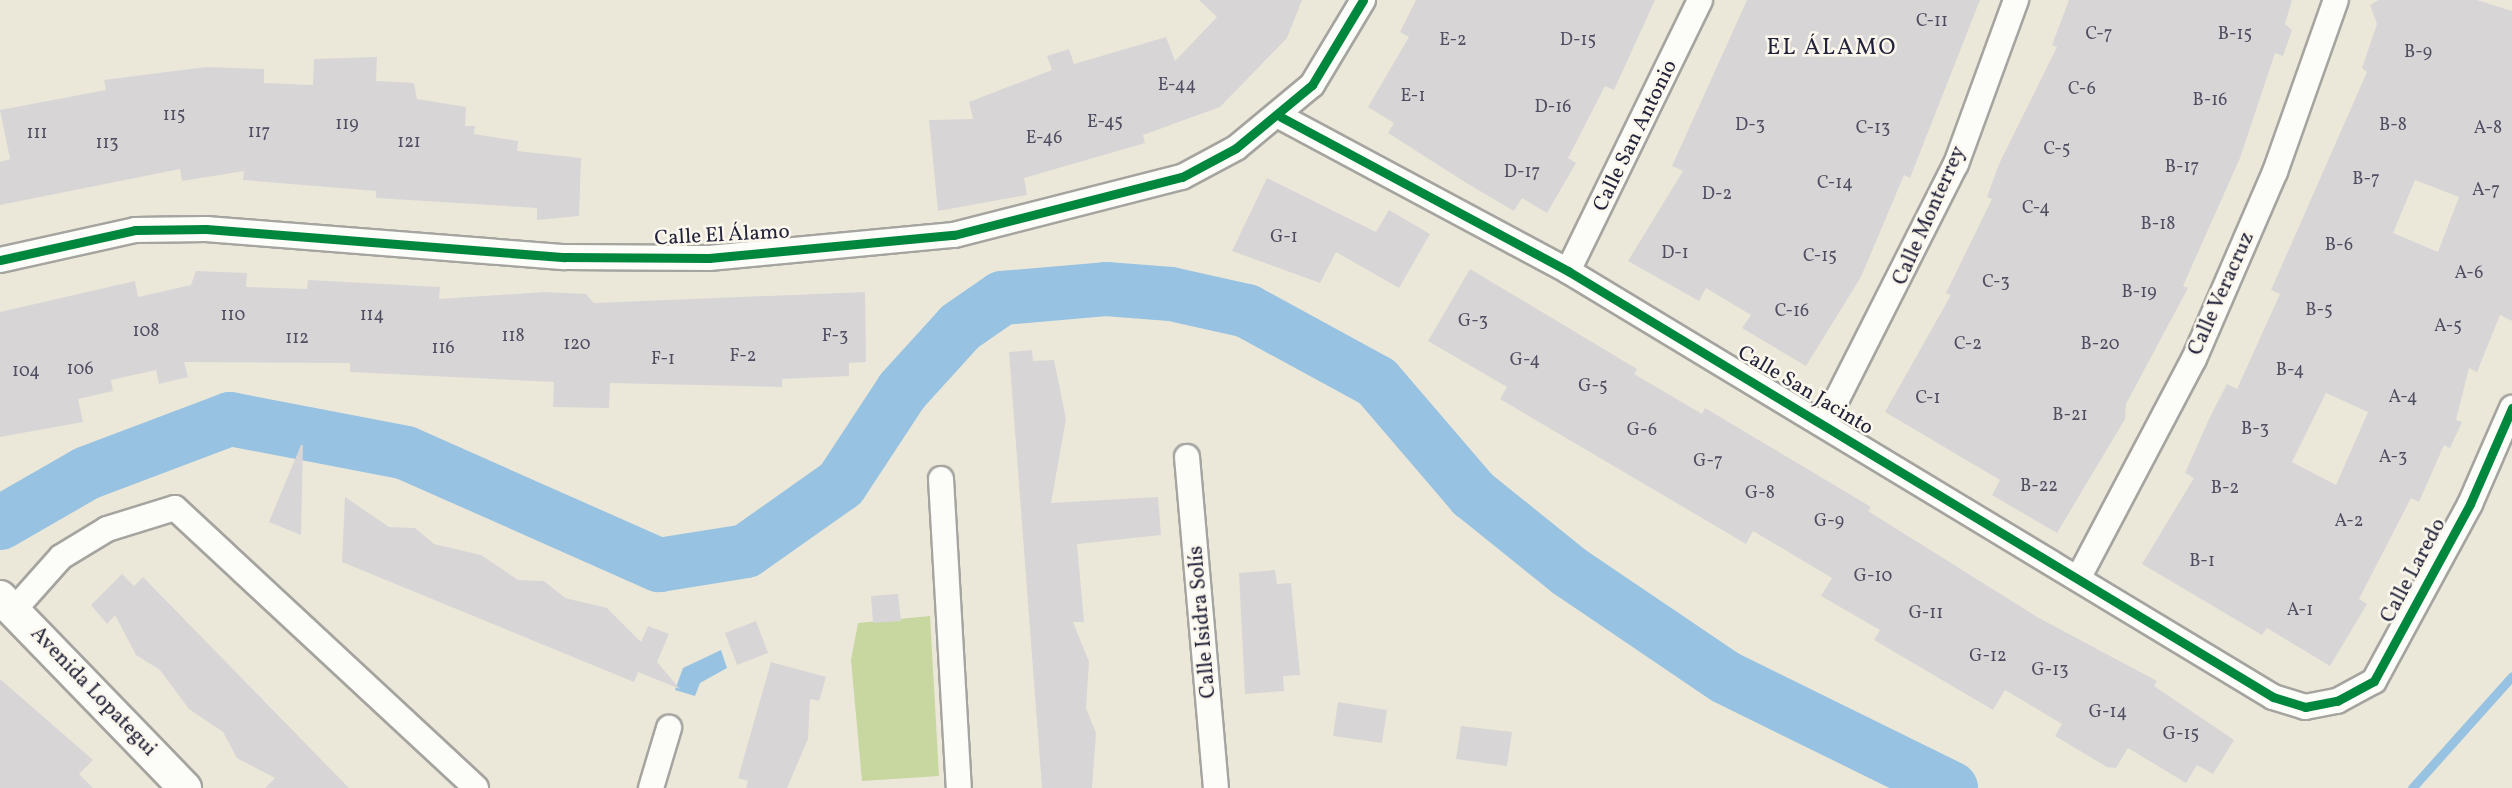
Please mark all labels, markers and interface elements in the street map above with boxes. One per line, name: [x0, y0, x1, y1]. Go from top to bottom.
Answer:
house number: C-11: [1916, 11, 1948, 33]
house number: C-7: [2086, 24, 2112, 46]
house number: B-15: [2218, 24, 2252, 46]
house number: E-2: [1439, 30, 1467, 52]
house number: D-15: [1560, 30, 1596, 52]
district label: EL ÁLAMO: [1768, 34, 1896, 62]
house number: B-9: [2404, 42, 2432, 64]
street label: Calle San Antonio: [1588, 56, 1684, 216]
house number: E-44: [1158, 75, 1196, 97]
house number: C-6: [2068, 79, 2096, 101]
house number: E-1: [1401, 86, 1425, 108]
house number: B-16: [2193, 90, 2227, 112]
house number: D-16: [1535, 97, 1571, 119]
house number: 115: [163, 105, 185, 127]
house number: E-45: [1087, 112, 1123, 134]
house number: 119: [335, 114, 359, 136]
house number: D-3: [1735, 115, 1765, 137]
house number: B-8: [2379, 115, 2407, 137]
house number: C-13: [1856, 118, 1890, 140]
house number: A-8: [2474, 118, 2502, 140]
house number: 117: [248, 122, 270, 144]
house number: 111: [27, 123, 47, 145]
house number: E-46: [1026, 128, 1062, 150]
house number: 121: [397, 132, 421, 154]
house number: 113: [95, 133, 119, 155]
house number: C-5: [2044, 139, 2070, 161]
street label: Calle Monterrey: [1888, 143, 1972, 289]
house number: B-17: [2165, 157, 2199, 179]
house number: D-17: [1504, 162, 1540, 184]
house number: B-7: [2352, 169, 2380, 191]
house number: C-14: [1817, 173, 1853, 195]
house number: A-7: [2472, 180, 2500, 202]
house number: D-2: [1702, 184, 1732, 206]
house number: C-4: [2022, 198, 2050, 220]
house number: B-18: [2141, 214, 2175, 236]
street label: Calle El Álamo: [654, 220, 790, 252]
house number: G-1: [1270, 227, 1298, 249]
street label: Calle Veracruz: [2183, 228, 2261, 360]
house number: B-6: [2325, 235, 2353, 257]
house number: D-1: [1661, 243, 1689, 265]
house number: C-15: [1803, 246, 1837, 268]
house number: A-6: [2455, 263, 2483, 285]
house number: C-3: [1982, 272, 2010, 294]
house number: B-19: [2121, 282, 2157, 304]
house number: B-5: [2305, 300, 2333, 322]
house number: C-16: [1775, 301, 1809, 323]
house number: 110: [221, 305, 245, 327]
house number: 114: [360, 305, 384, 327]
house number: G-3: [1458, 311, 1488, 333]
house number: A-5: [2434, 316, 2462, 338]
house number: 108: [133, 321, 159, 343]
house number: 118: [501, 326, 525, 348]
house number: F-3: [822, 326, 848, 348]
house number: 112: [285, 328, 309, 350]
house number: 120: [563, 334, 591, 356]
house number: C-2: [1954, 334, 1982, 356]
house number: B-20: [2080, 334, 2120, 356]
house number: 116: [431, 338, 455, 360]
street label: Calle San Jacinto: [1733, 341, 1877, 441]
house number: F-2: [730, 346, 756, 368]
house number: F-1: [651, 349, 675, 371]
house number: G-4: [1510, 350, 1540, 372]
house number: 106: [66, 359, 94, 381]
house number: B-4: [2276, 360, 2304, 382]
house number: 104: [12, 361, 40, 383]
house number: G-5: [1578, 376, 1608, 398]
house number: A-4: [2388, 387, 2418, 409]
house number: C-1: [1915, 388, 1941, 410]
house number: B-21: [2052, 405, 2088, 427]
house number: B-3: [2241, 419, 2269, 441]
house number: G-6: [1627, 420, 1657, 442]
house number: A-3: [2379, 447, 2407, 469]
house number: G-7: [1693, 451, 1723, 473]
house number: B-22: [2020, 476, 2058, 498]
house number: B-2: [2211, 478, 2239, 500]
house number: G-8: [1745, 483, 1775, 505]
house number: G-9: [1814, 511, 1844, 533]
house number: A-2: [2335, 511, 2363, 533]
street label: Calle Laredo: [2376, 514, 2452, 628]
street label: Calle Isidra Solís: [1184, 545, 1222, 699]
house number: B-1: [2189, 551, 2215, 573]
house number: G-10: [1854, 566, 1892, 588]
house number: A-1: [2287, 600, 2313, 622]
house number: G-11: [1909, 603, 1943, 625]
street label: Avenida Lopategui: [25, 622, 161, 762]
house number: G-12: [1969, 646, 2007, 668]
house number: G-13: [2032, 660, 2068, 682]
house number: G-14: [2089, 702, 2127, 724]
house number: G-15: [2163, 724, 2199, 746]

